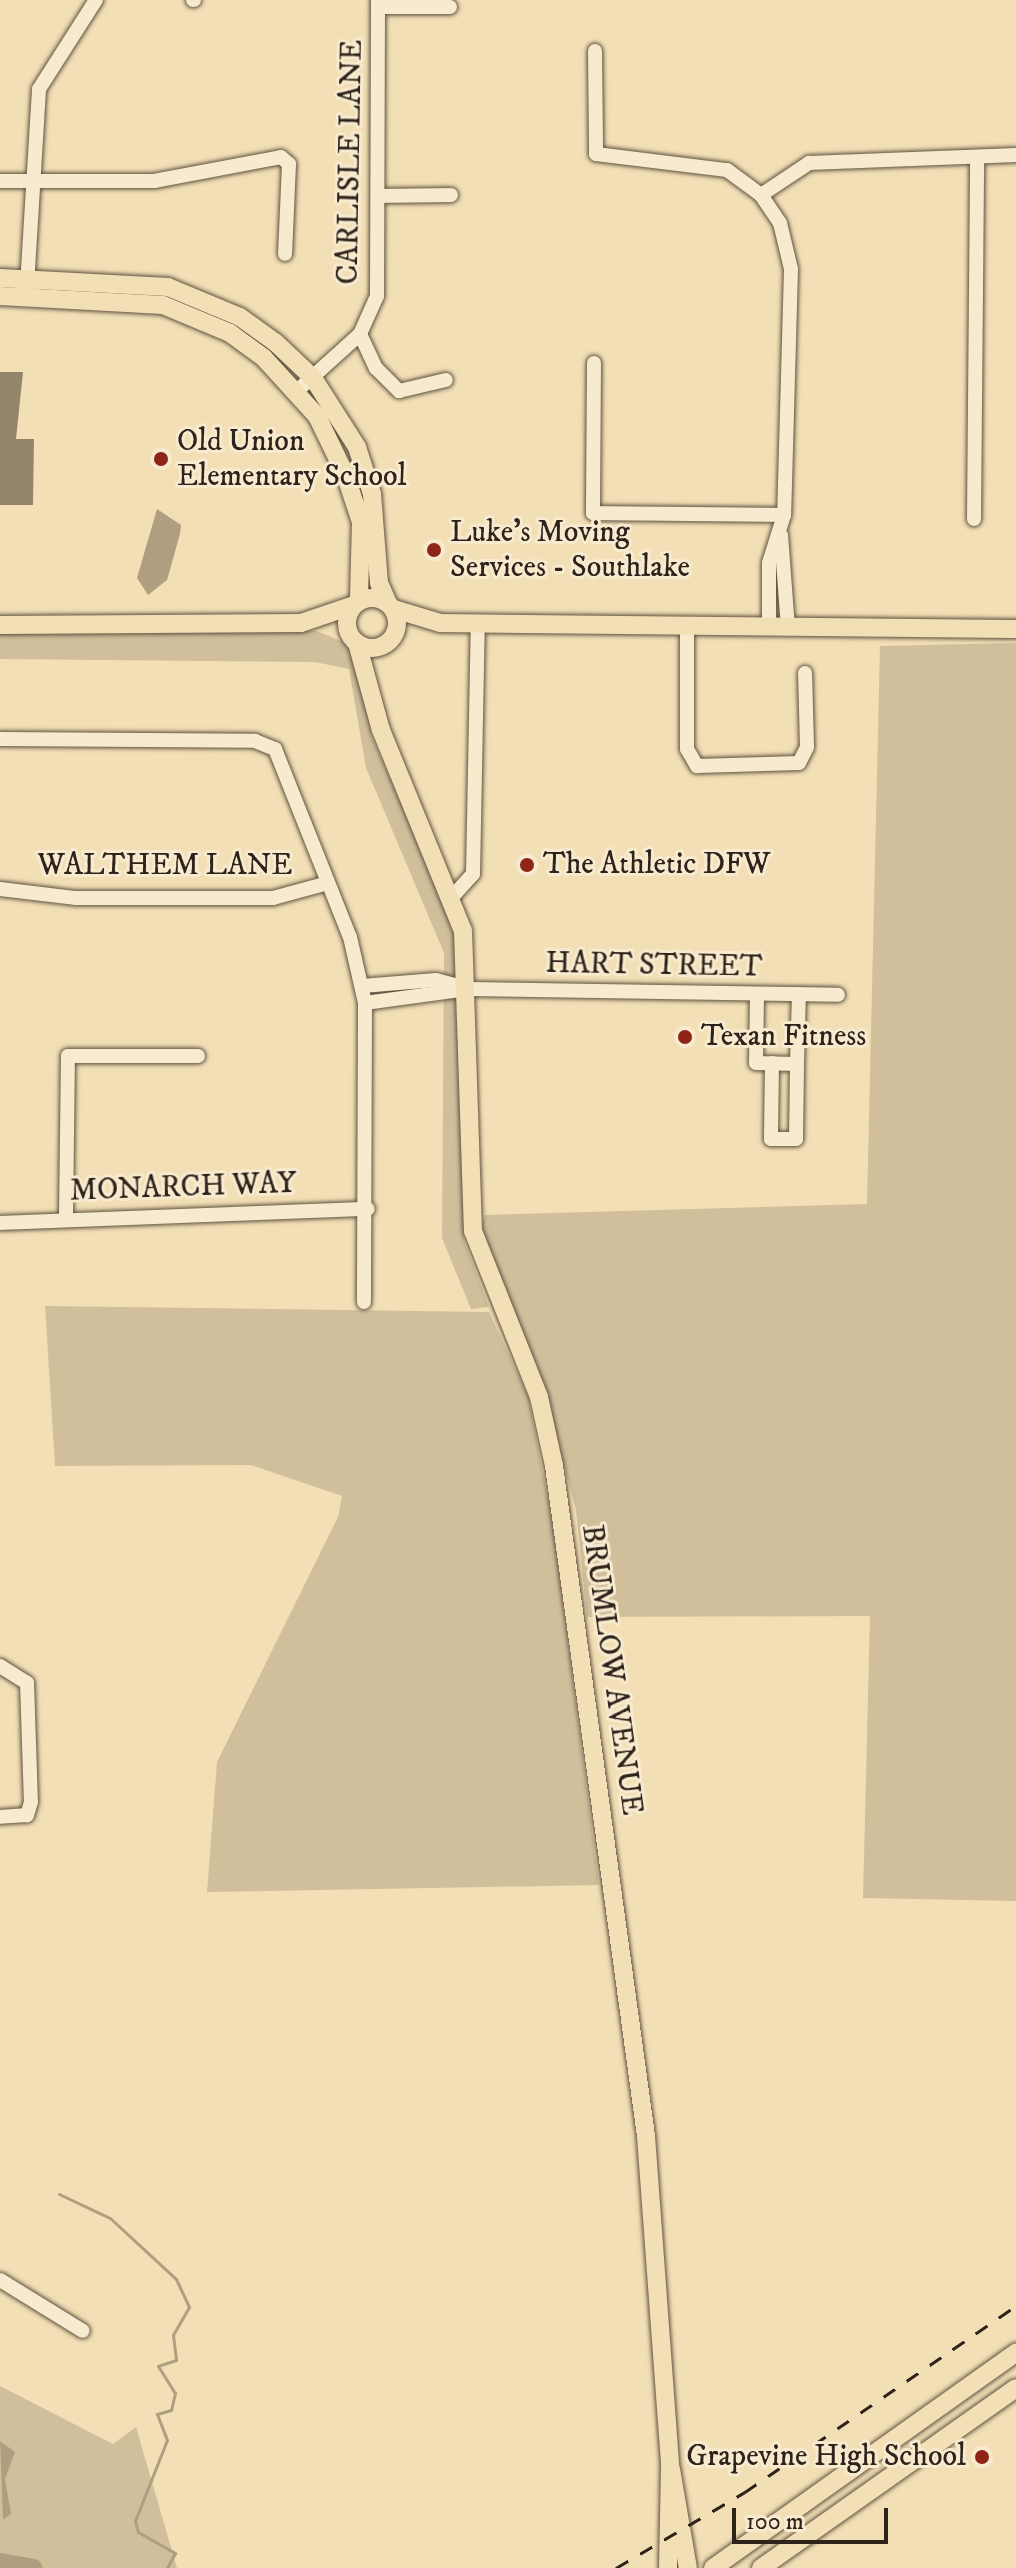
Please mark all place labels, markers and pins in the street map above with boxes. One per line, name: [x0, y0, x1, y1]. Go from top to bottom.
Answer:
place label: Old Union Elementary School: [177, 424, 406, 494]
marker: Old Union Elementary School: [152, 450, 170, 468]
place label: Luke’s Moving Services - Southlake: [450, 515, 690, 586]
marker: Luke’s Moving Services - Southlake: [425, 541, 443, 559]
place label: The Athletic DFW: [543, 847, 771, 883]
marker: The Athletic DFW: [518, 856, 536, 874]
place label: Texan Fitness: [701, 1019, 866, 1055]
marker: Texan Fitness: [676, 1028, 694, 1046]
place label: Grapevine High School: [686, 2439, 966, 2475]
marker: Grapevine High School: [973, 2448, 991, 2466]

